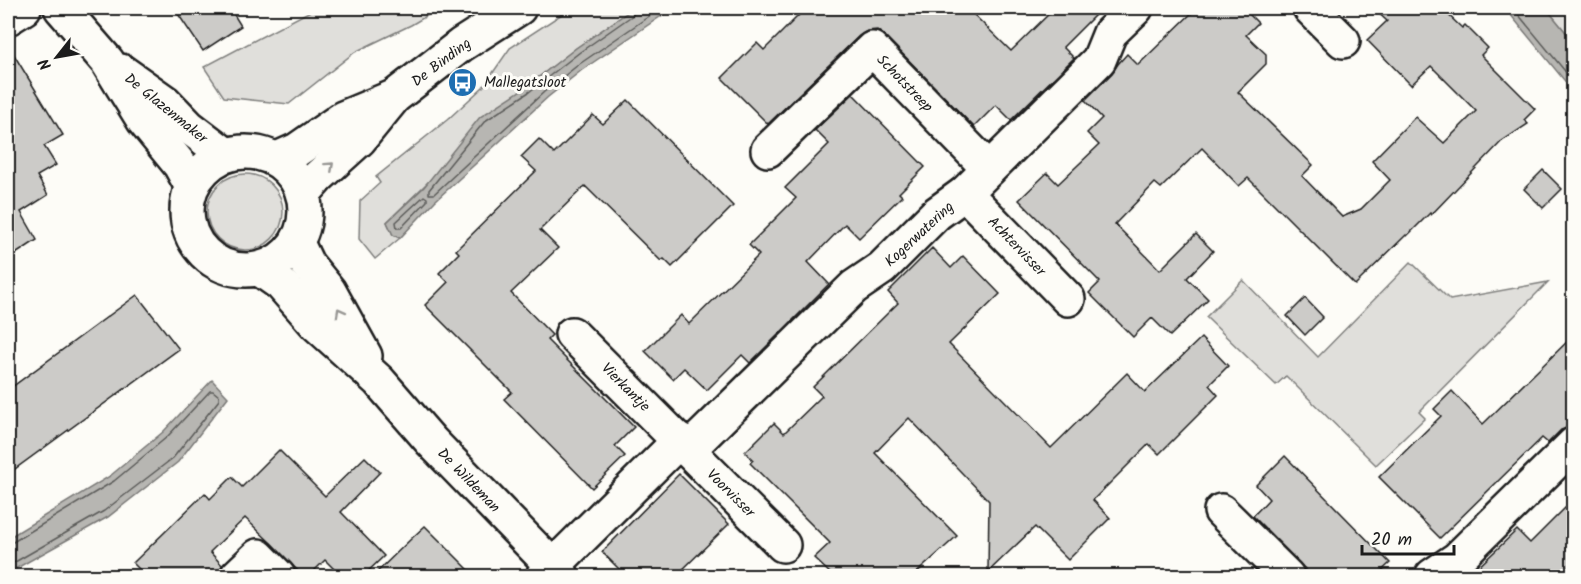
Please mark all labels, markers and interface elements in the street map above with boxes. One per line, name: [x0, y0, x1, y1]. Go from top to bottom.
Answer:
north arrow: [27, 27, 87, 87]
street label: De Binding: [407, 32, 477, 93]
street label: Schotstreep: [870, 49, 938, 118]
text: N: [32, 53, 59, 75]
bus stop icon: Mallegatsloot: [447, 66, 479, 98]
street label: De Glazenmaker: [118, 68, 213, 151]
place label: Mallegatsloot: [484, 71, 567, 95]
one-way arrow: [323, 162, 334, 173]
street label: Kogerwatering: [879, 196, 960, 273]
street label: Achtervisser: [981, 211, 1052, 283]
one-way arrow: [336, 308, 347, 318]
street label: Vierkantje: [595, 357, 656, 418]
street label: De Wildeman: [431, 443, 506, 519]
street label: Voorvisser: [700, 464, 761, 524]
scale bar: [1362, 518, 1454, 556]
text: 20 m: [1371, 526, 1412, 555]

